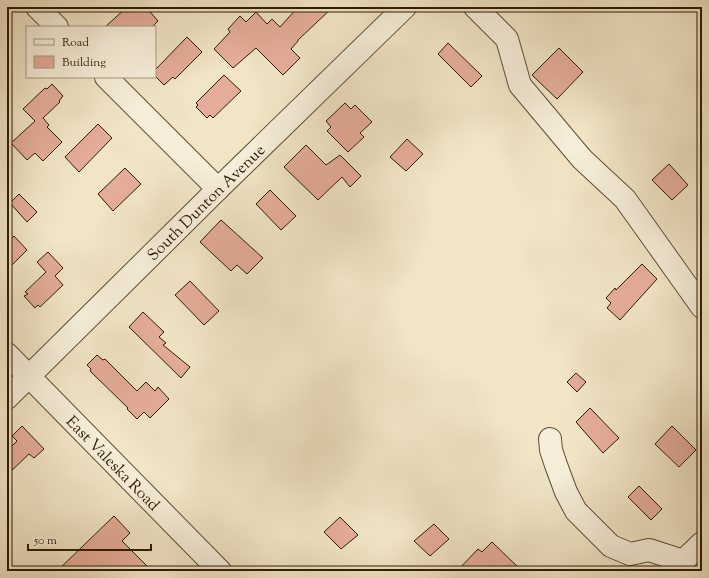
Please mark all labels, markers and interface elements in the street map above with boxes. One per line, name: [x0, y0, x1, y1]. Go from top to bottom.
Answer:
legend: [26, 26, 156, 78]
text: Road: [62, 34, 89, 52]
text: Building: [62, 54, 106, 72]
street label: South Dunton Avenue: [143, 140, 271, 267]
street label: East Valeska Road: [60, 411, 164, 517]
scale bar: [28, 526, 151, 552]
text: 50 m: [33, 532, 57, 550]

